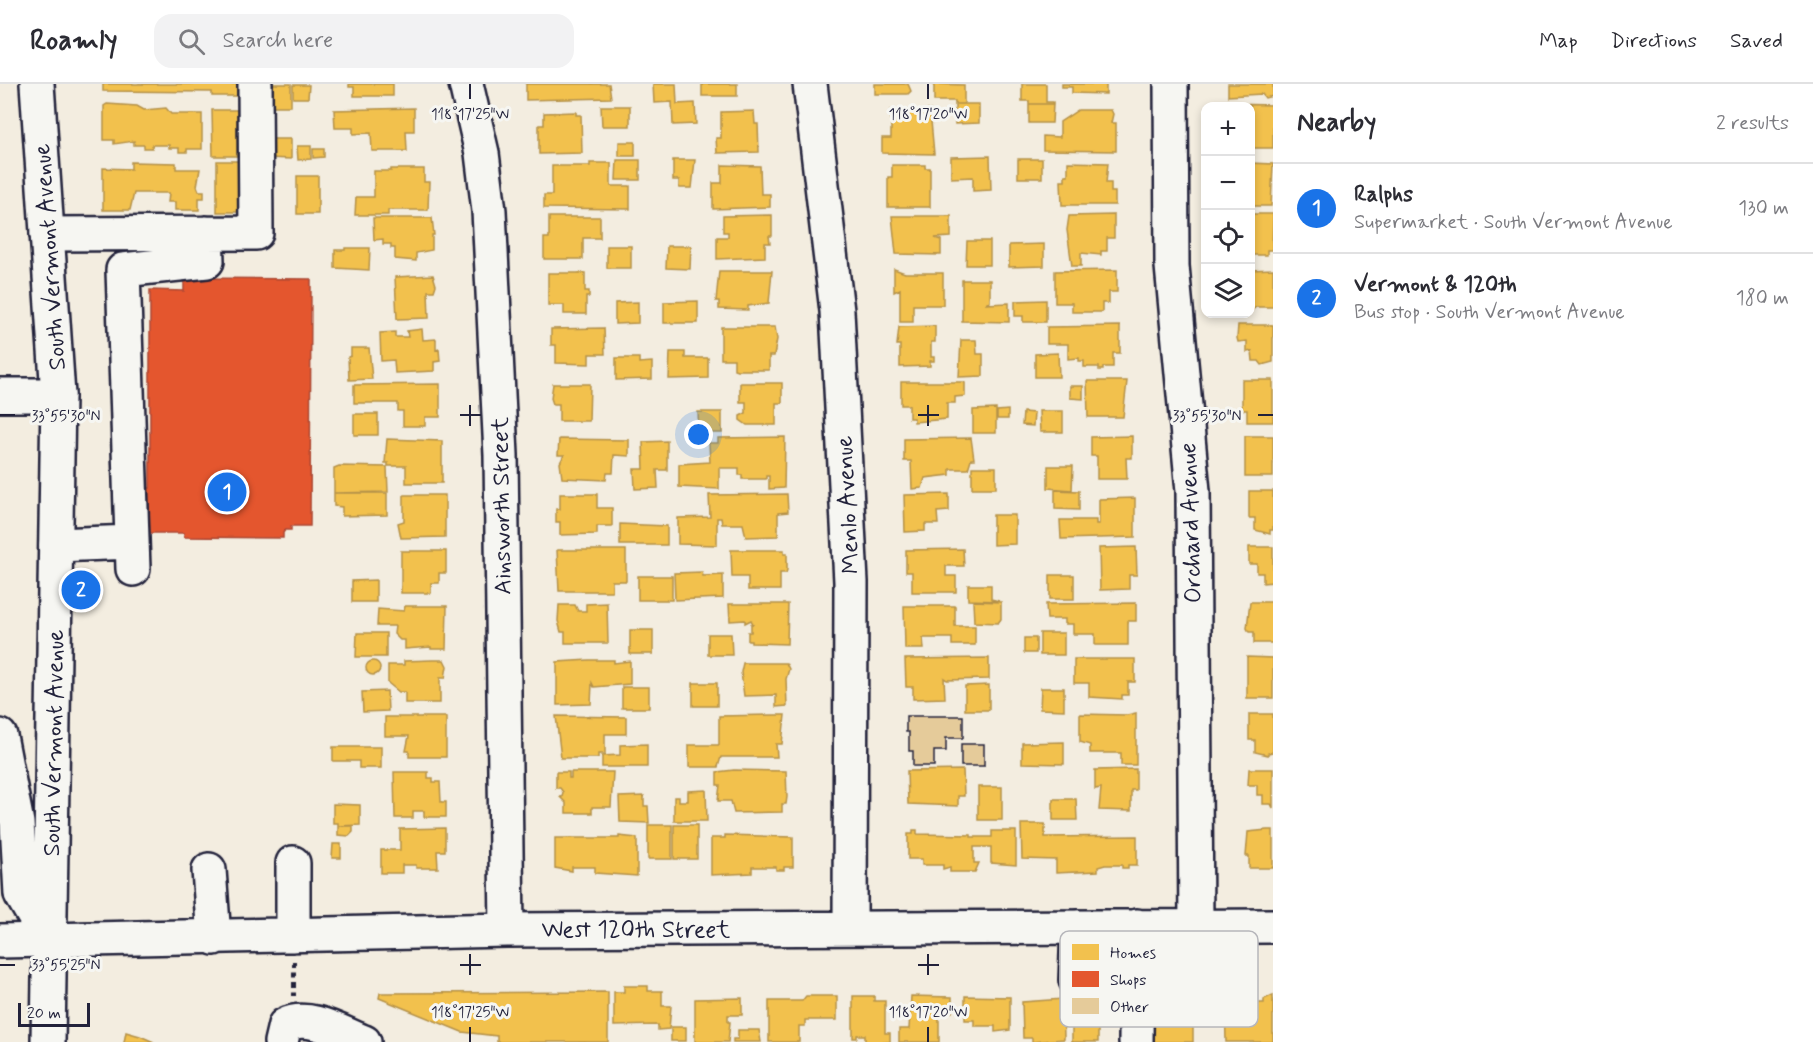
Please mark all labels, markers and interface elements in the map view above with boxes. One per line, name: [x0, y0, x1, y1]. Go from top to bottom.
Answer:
search box: [154, 14, 574, 68]
text: Roamly: [30, 23, 118, 60]
icon: search: [175, 25, 208, 58]
text: Search here: [223, 27, 333, 55]
text: Map: [1539, 27, 1578, 55]
text: Directions: [1611, 27, 1697, 55]
text: Saved: [1730, 27, 1783, 55]
map controls: [1201, 102, 1255, 318]
button: +: [1201, 102, 1255, 156]
text: 118°17'25"W: [431, 105, 509, 125]
text: 118°17'20"W: [889, 105, 967, 125]
text: Nearby: [1297, 106, 1376, 140]
text: 2 results: [1716, 110, 1789, 137]
street label: South Vermont Avenue: [27, 143, 74, 371]
button: −: [1201, 156, 1255, 210]
text: Ralphs: [1354, 181, 1413, 209]
text: 1: [1312, 195, 1321, 222]
text: 130 m: [1738, 195, 1789, 222]
text: Supermarket · South Vermont Avenue: [1354, 209, 1673, 236]
button: locate: [1201, 210, 1255, 264]
button: layers: [1201, 264, 1255, 318]
text: Vermont & 120th: [1354, 271, 1517, 299]
text: 2: [1312, 285, 1321, 312]
text: 180 m: [1736, 285, 1789, 312]
text: Bus stop · South Vermont Avenue: [1354, 299, 1625, 326]
text: 33°55'30"N: [31, 407, 101, 427]
text: 33°55'30"N: [1172, 407, 1242, 427]
street label: Ainsworth Street: [485, 417, 520, 595]
your location: [684, 420, 713, 449]
street label: Menlo Avenue: [829, 435, 868, 575]
street label: Orchard Avenue: [1173, 442, 1210, 604]
pin: 1: [208, 470, 246, 514]
pin: 2: [62, 568, 100, 612]
street label: South Vermont Avenue: [37, 629, 72, 857]
street label: West 120th Street: [542, 915, 730, 946]
legend: [1060, 931, 1258, 1027]
text: Homes: [1110, 943, 1156, 964]
text: 33°55'25"N: [31, 956, 101, 976]
text: Shops: [1110, 970, 1147, 991]
text: Other: [1110, 997, 1149, 1018]
scale bar: [18, 1000, 90, 1028]
text: 20 m: [27, 1003, 61, 1024]
text: 118°17'25"W: [431, 1003, 509, 1023]
text: 118°17'20"W: [889, 1003, 967, 1023]

